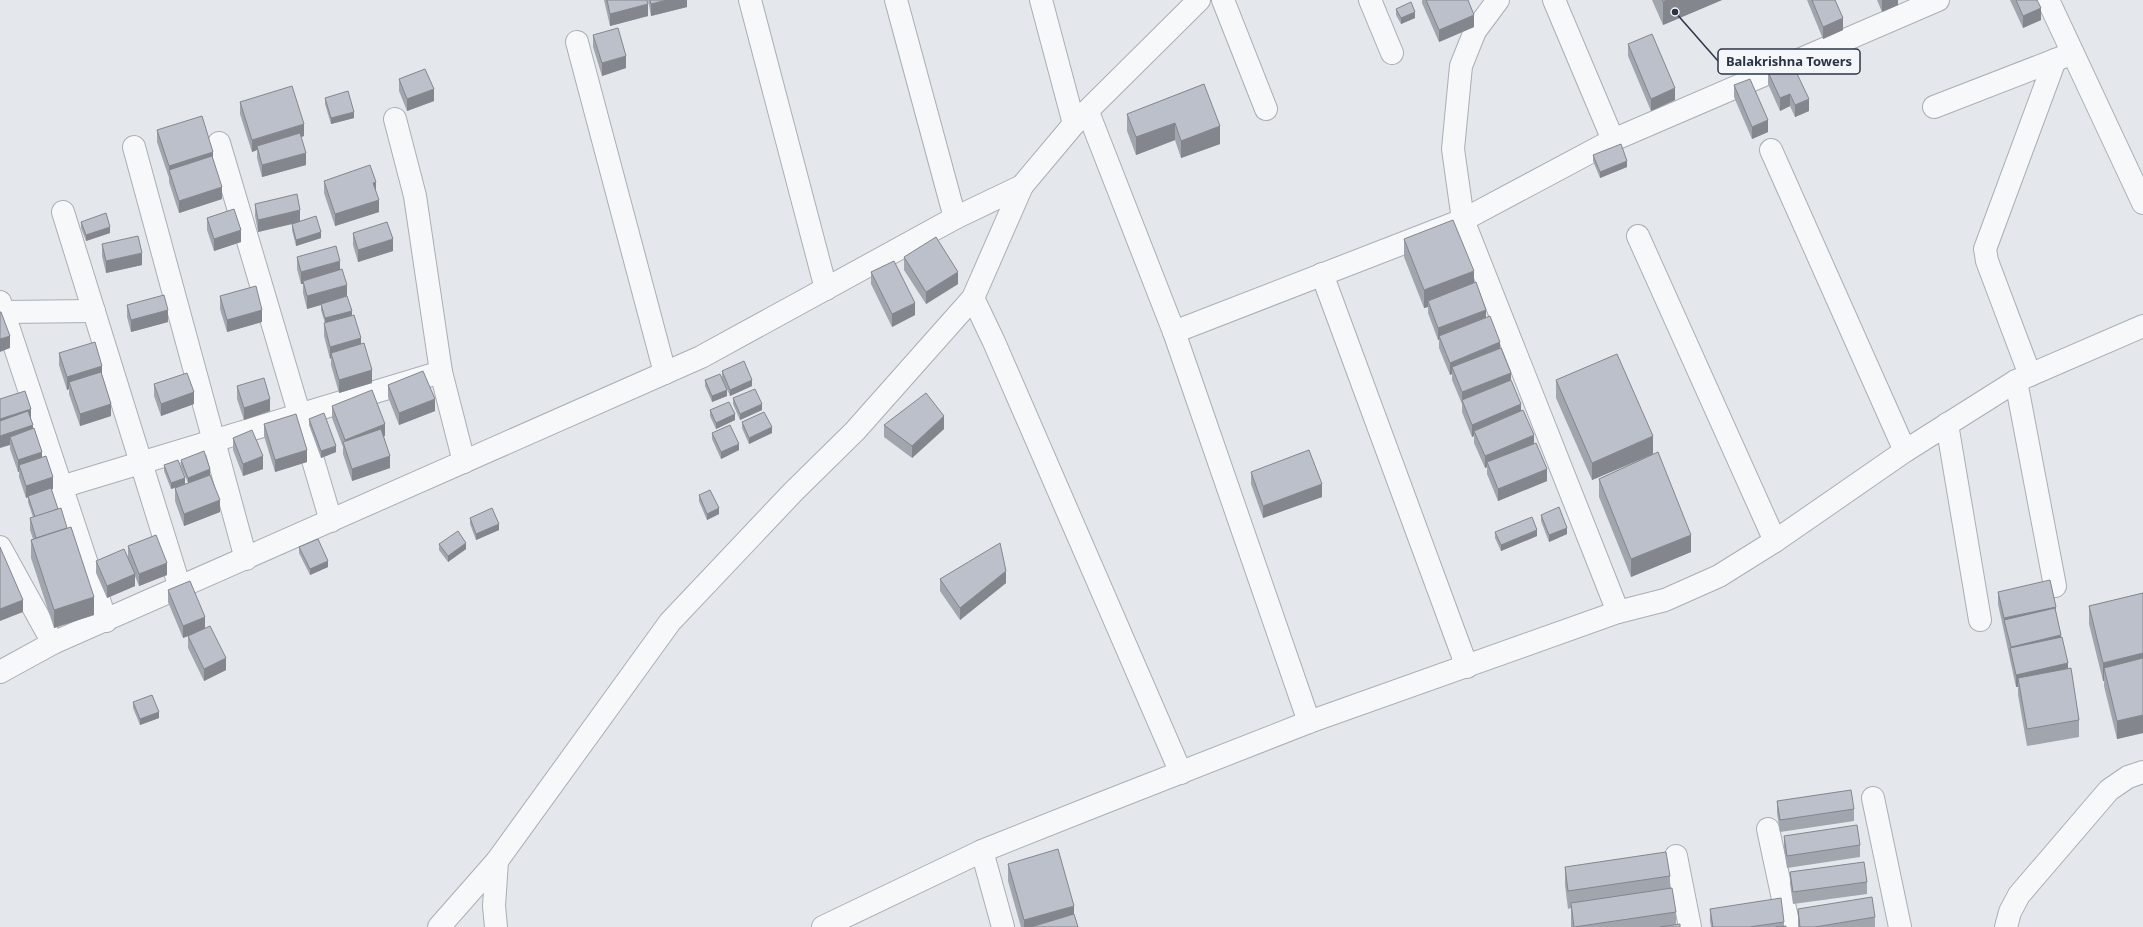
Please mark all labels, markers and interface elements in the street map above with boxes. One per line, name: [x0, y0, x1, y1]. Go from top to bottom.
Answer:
callout: Balakrishna Towers: [1718, 49, 1860, 74]
text: Balakrishna Towers: [1726, 52, 1852, 70]

